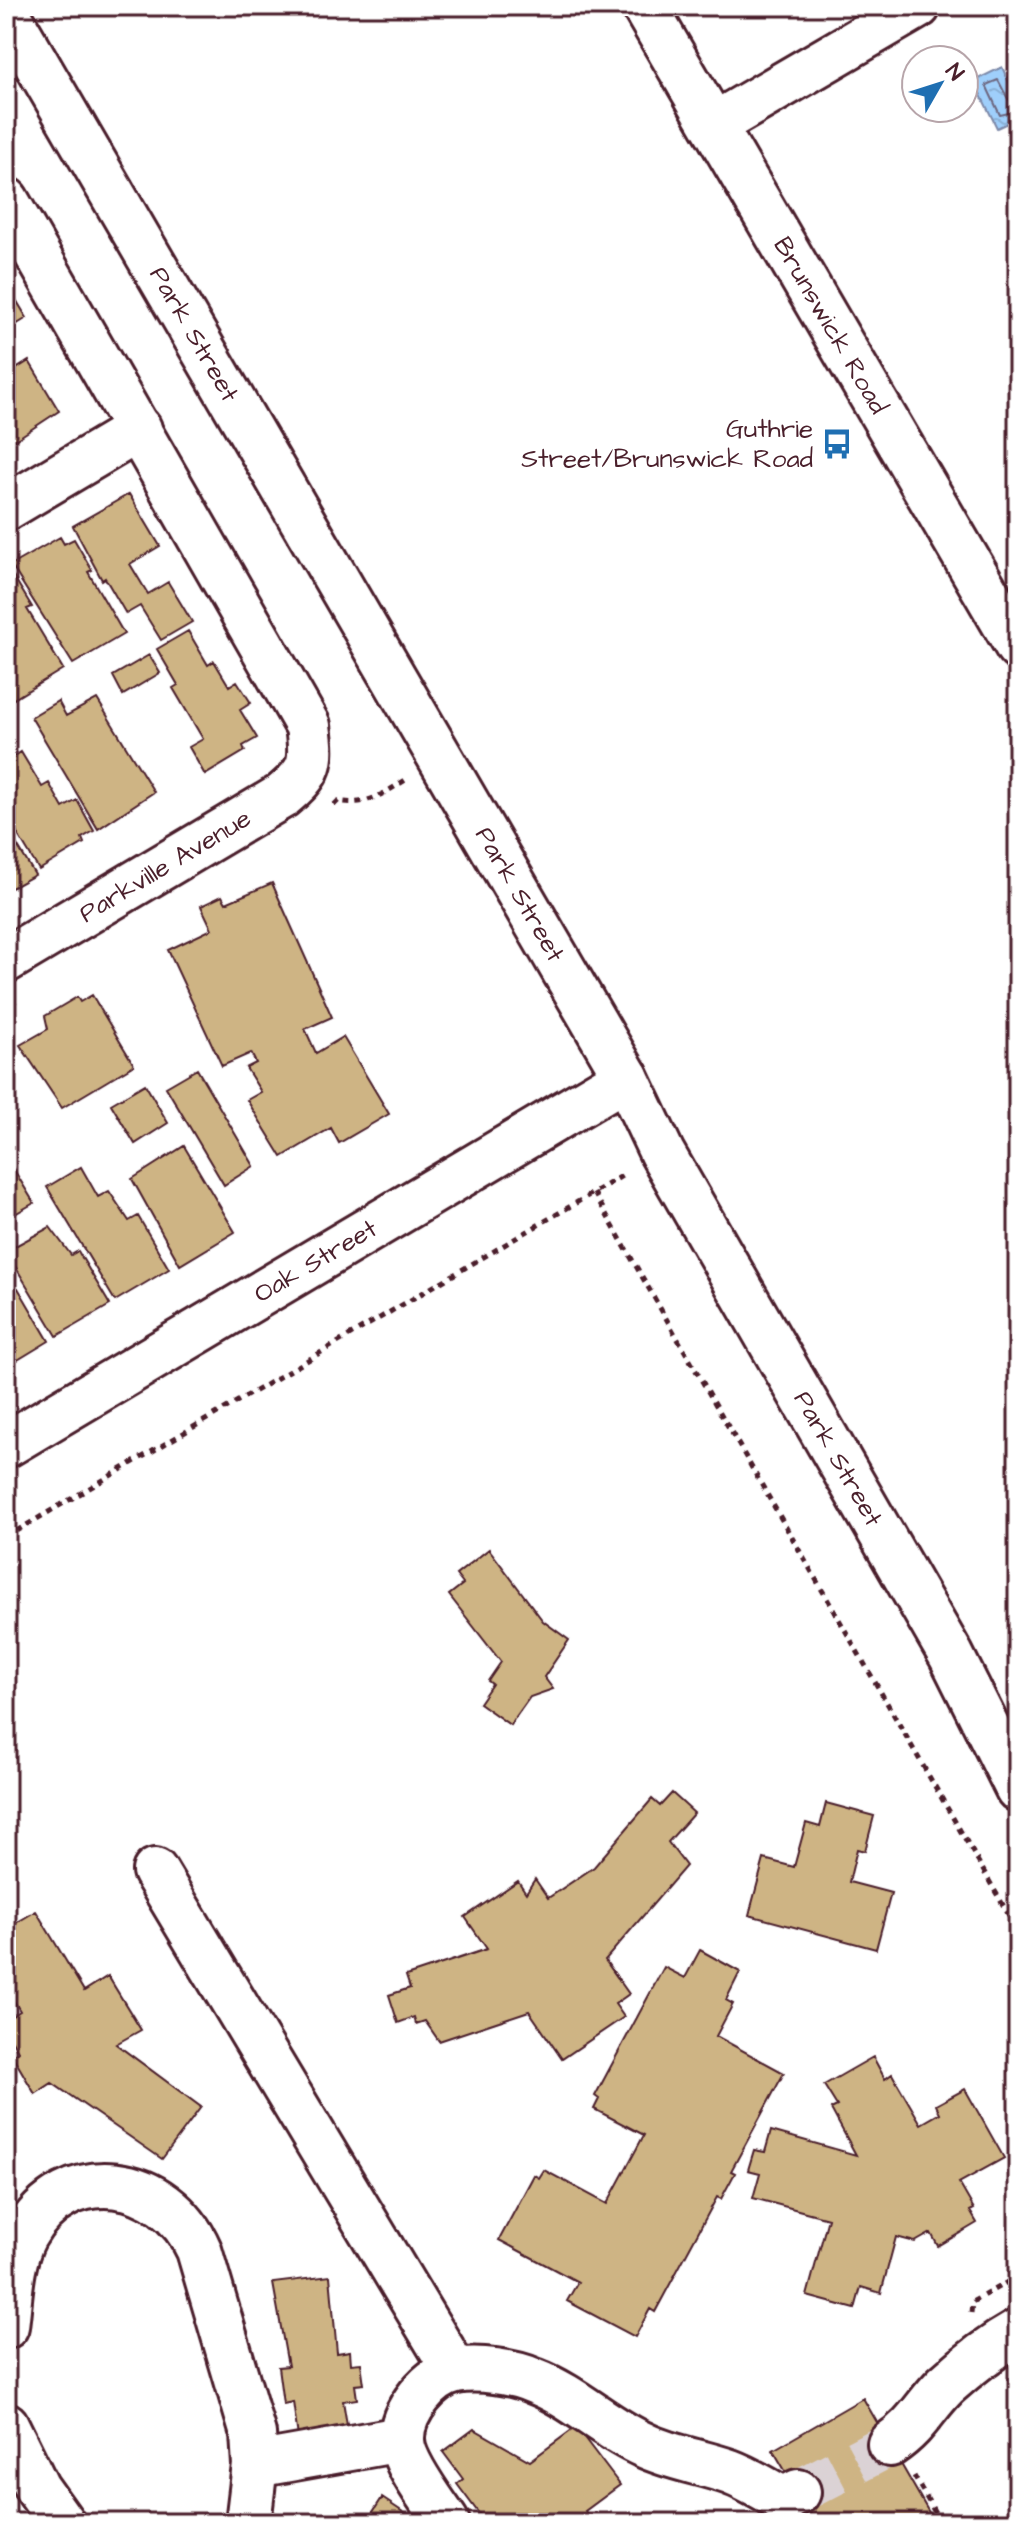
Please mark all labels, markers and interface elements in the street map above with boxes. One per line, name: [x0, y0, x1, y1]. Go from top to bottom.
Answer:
north arrow: [900, 44, 980, 124]
text: N: [938, 57, 971, 88]
street label: Brunswick Road: [765, 230, 896, 421]
street label: Park Street: [141, 260, 248, 409]
place label: Guthrie Street/Brunswick Road: [521, 411, 813, 477]
bus stop icon: Guthrie Street/Brunswick Road: [820, 427, 854, 461]
street label: Parkville Avenue: [72, 800, 258, 932]
street label: Park Street: [466, 820, 574, 969]
street label: Oak Street: [247, 1210, 384, 1312]
street label: Park Street: [785, 1384, 891, 1533]

